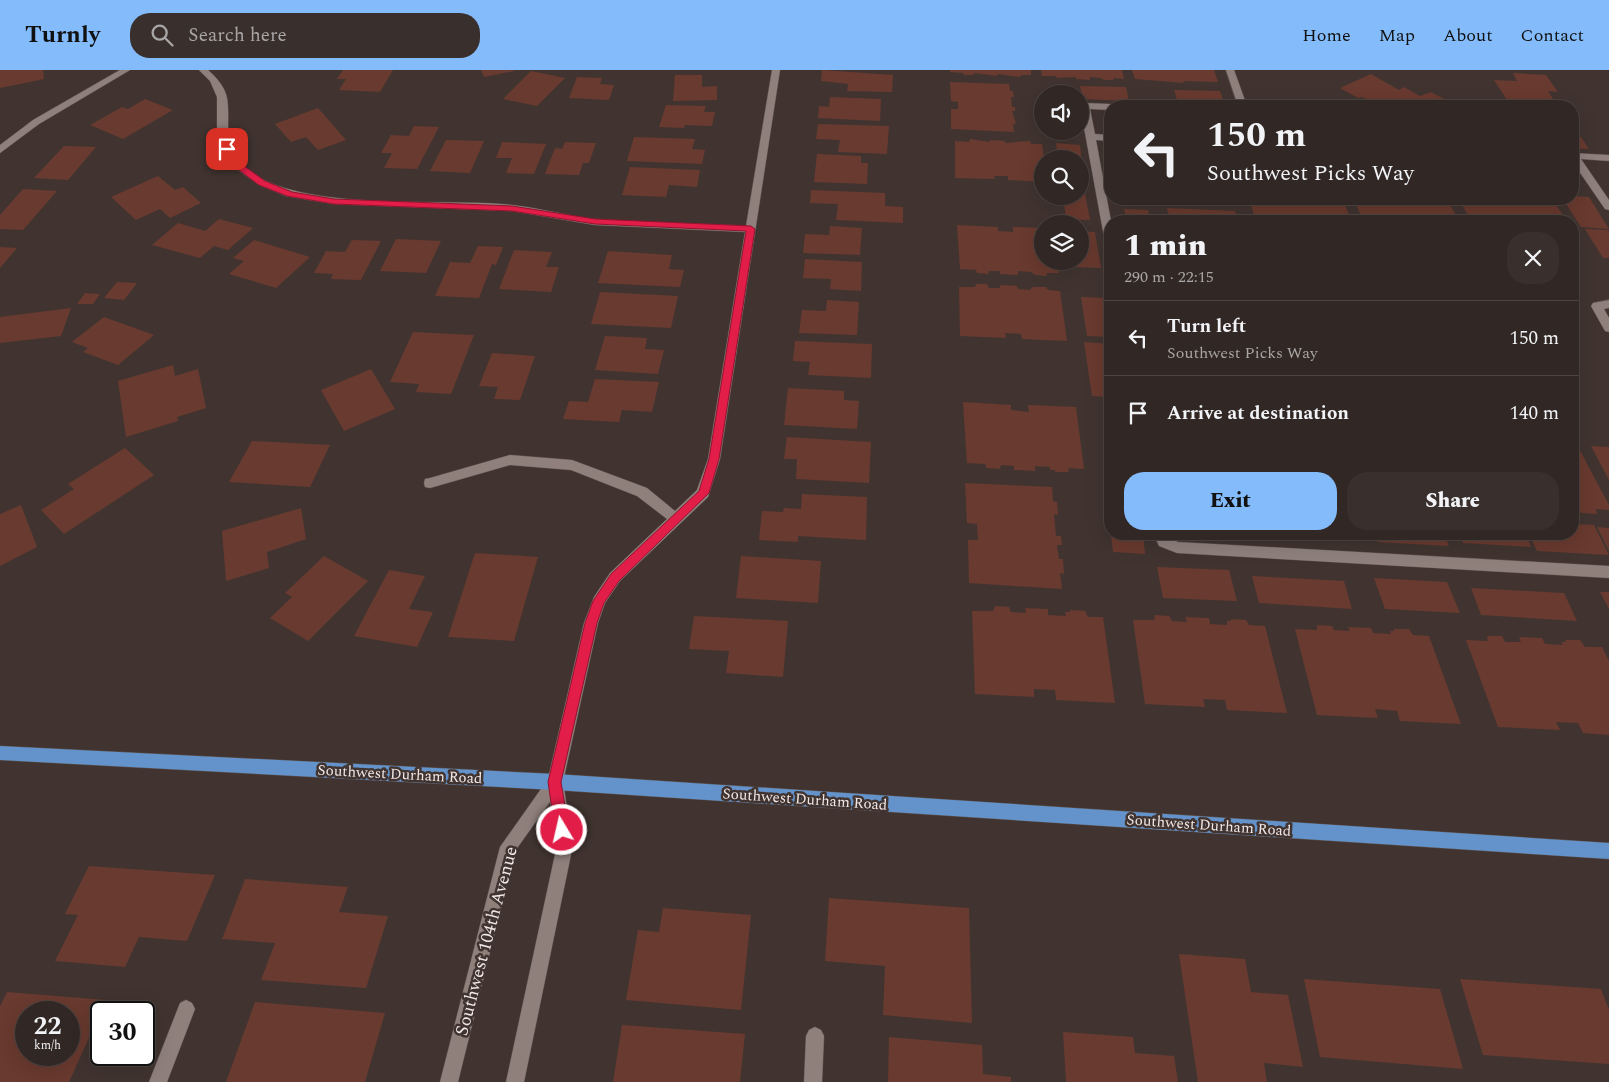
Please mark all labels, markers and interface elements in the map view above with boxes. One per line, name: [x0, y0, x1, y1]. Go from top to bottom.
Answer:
search box: [130, 13, 480, 58]
text: Turnly: [25, 17, 100, 53]
icon: search: [148, 21, 176, 49]
text: Search here: [188, 21, 287, 50]
text: Home: [1302, 22, 1351, 49]
text: Map: [1379, 22, 1415, 49]
text: About: [1443, 22, 1493, 49]
text: Contact: [1521, 22, 1584, 49]
map controls: [1034, 85, 1089, 270]
button: sound: [1034, 85, 1089, 140]
text: 150 m: [1207, 109, 1306, 162]
icon: left: [1124, 120, 1189, 185]
pin: [206, 128, 248, 170]
icon: arrive: [213, 135, 241, 163]
button: search: [1034, 150, 1089, 205]
text: Southwest Picks Way: [1207, 157, 1414, 190]
button: layers: [1034, 215, 1089, 270]
text: 1 min: [1124, 223, 1207, 269]
button: close: [1507, 232, 1559, 284]
text: 290 m · 22:15: [1124, 265, 1214, 289]
text: Turn left: [1167, 312, 1246, 341]
icon: left: [1124, 324, 1152, 352]
text: 150 m: [1509, 324, 1559, 353]
text: Southwest Picks Way: [1167, 341, 1318, 365]
icon: arrive: [1124, 399, 1152, 427]
text: Arrive at destination: [1167, 399, 1349, 428]
text: 140 m: [1509, 399, 1559, 428]
button: Exit: [1124, 472, 1337, 530]
button: Share: [1347, 472, 1559, 530]
street label: Southwest Durham Road: [317, 759, 483, 790]
street label: Southwest Durham Road: [722, 782, 888, 817]
position arrow: [535, 803, 587, 855]
street label: Southwest Durham Road: [1126, 808, 1292, 843]
street label: Southwest 104th Avenue: [448, 844, 525, 1039]
speed limit sign: 30: [90, 1001, 155, 1066]
text: 22: [33, 1008, 62, 1046]
text: km/h: [34, 1036, 61, 1055]

